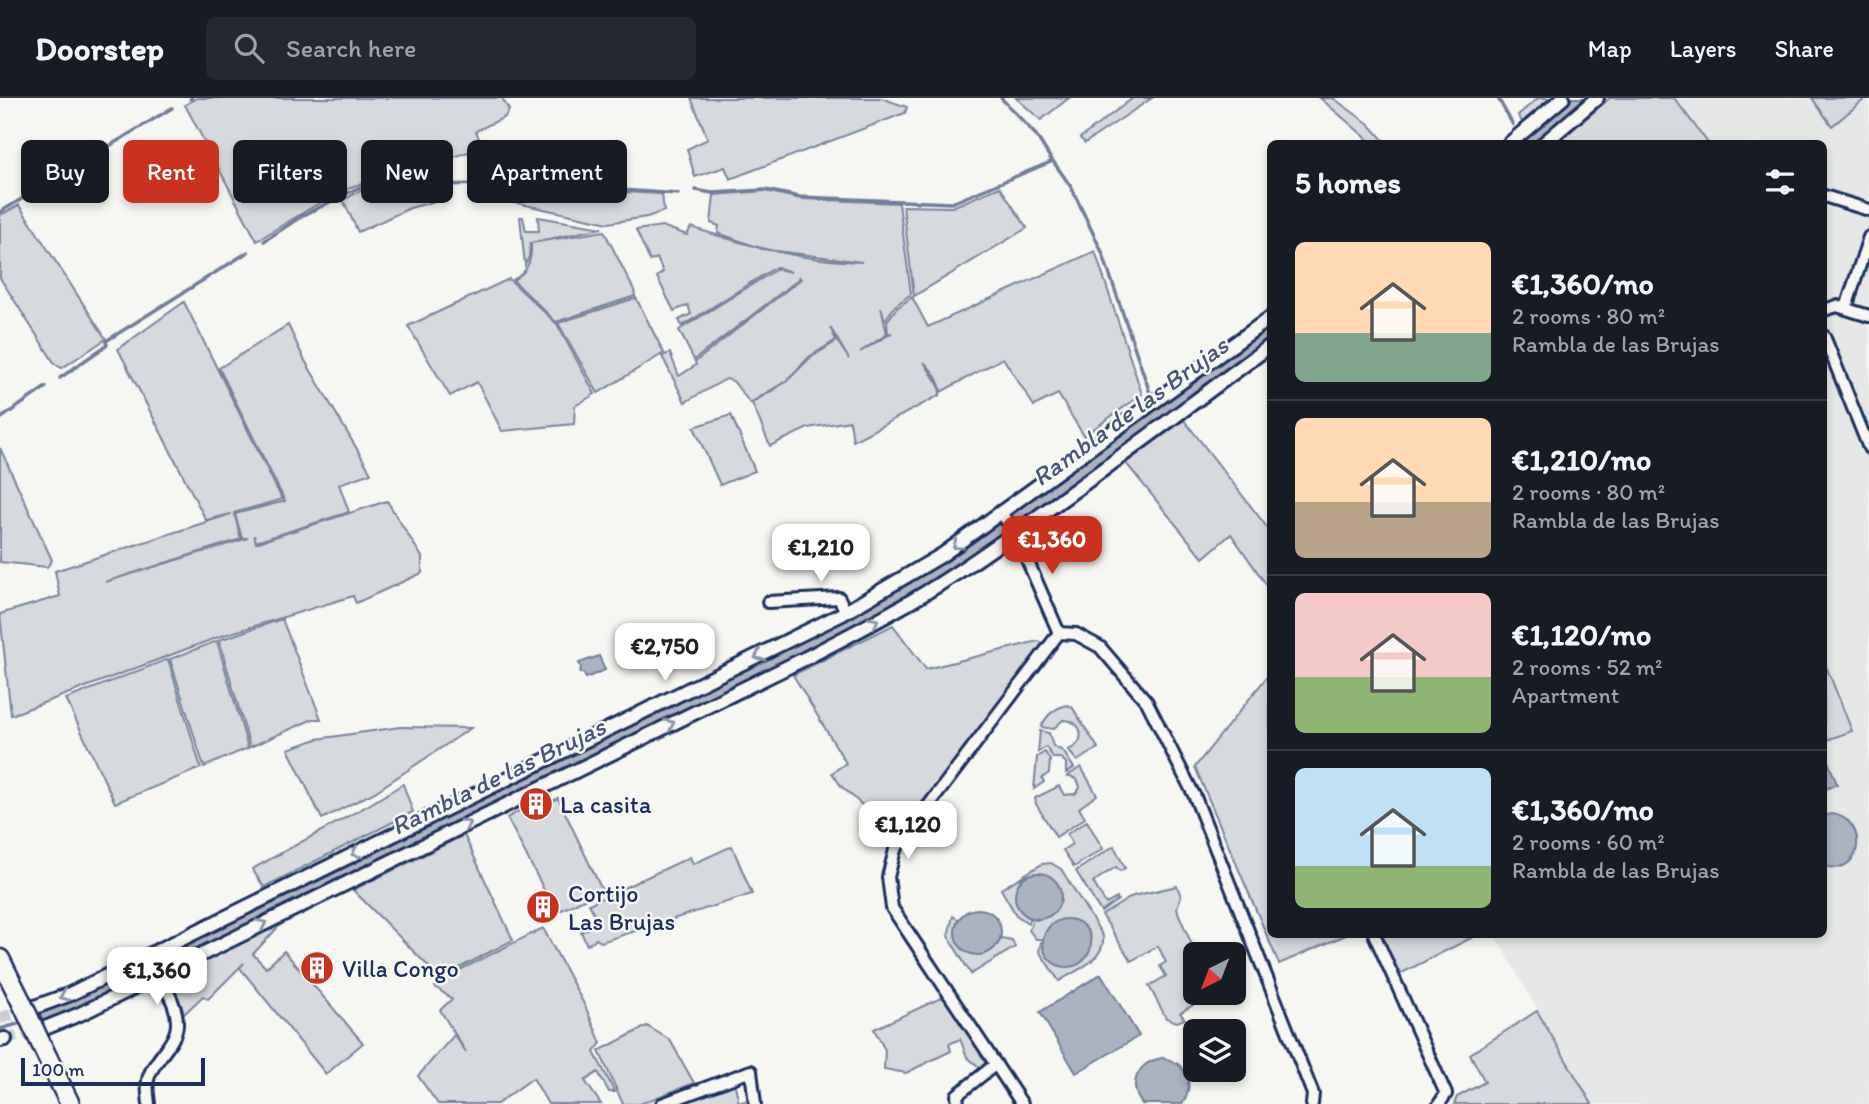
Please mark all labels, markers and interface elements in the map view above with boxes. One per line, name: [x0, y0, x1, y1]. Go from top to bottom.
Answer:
search box: [206, 17, 696, 80]
text: Doorstep: [35, 29, 164, 68]
icon: search: [230, 29, 268, 67]
text: Search here: [286, 32, 416, 64]
text: Map: [1588, 34, 1632, 63]
text: Layers: [1670, 34, 1737, 63]
text: Share: [1775, 34, 1834, 63]
chip: Buy: [21, 140, 109, 203]
chip: Rent: [123, 140, 219, 203]
chip: Filters: [233, 140, 347, 203]
chip: New: [361, 140, 453, 203]
chip: Apartment: [467, 140, 627, 203]
icon: filters: [1761, 163, 1799, 201]
text: 5 homes: [1295, 164, 1401, 201]
text: €1,360/mo: [1512, 265, 1654, 302]
icon: home: [1351, 270, 1435, 354]
text: 2 rooms · 80 m²: [1512, 302, 1665, 330]
water label: Rambla de las Brujas: [1026, 328, 1235, 493]
text: Rambla de las Brujas: [1512, 330, 1720, 358]
text: €1,210/mo: [1512, 441, 1651, 478]
icon: home: [1351, 446, 1435, 530]
text: 2 rooms · 80 m²: [1512, 478, 1665, 506]
text: Rambla de las Brujas: [1512, 506, 1720, 534]
pin: €1,360: [995, 517, 1109, 576]
pin: €1,210: [764, 524, 878, 584]
text: €1,360: [1018, 525, 1086, 553]
text: €1,210: [788, 533, 854, 561]
one-way arrow: [952, 537, 965, 549]
text: €1,120/mo: [1512, 616, 1651, 653]
one-way arrow: [866, 617, 879, 631]
icon: home: [1351, 621, 1435, 705]
pin: €2,750: [608, 624, 722, 683]
text: €2,750: [631, 632, 699, 660]
one-way arrow: [754, 647, 766, 661]
text: 2 rooms · 52 m²: [1512, 653, 1662, 681]
text: Apartment: [1512, 681, 1619, 709]
water label: Rambla de las Brujas: [385, 710, 612, 842]
one-way arrow: [663, 719, 675, 733]
building icon: La casita: [517, 785, 555, 823]
place label: La casita: [560, 790, 652, 819]
text: €1,360/mo: [1512, 791, 1654, 828]
icon: home: [1351, 796, 1435, 880]
pin: €1,120: [851, 802, 965, 861]
text: €1,120: [875, 810, 941, 838]
one-way arrow: [459, 819, 471, 833]
text: 2 rooms · 60 m²: [1512, 828, 1665, 856]
one-way arrow: [351, 845, 363, 859]
text: Rambla de las Brujas: [1512, 856, 1720, 884]
place label: Cortijo Las Brujas: [568, 879, 675, 936]
building icon: Cortijo Las Brujas: [524, 888, 562, 926]
one-way arrow: [255, 919, 267, 933]
north arrow: [1183, 942, 1246, 1004]
map controls: [1183, 942, 1246, 1082]
pin: €1,360: [100, 948, 214, 1007]
building icon: Villa Congo: [298, 949, 336, 987]
place label: Villa Congo: [342, 954, 459, 983]
text: €1,360: [123, 956, 191, 984]
one-way arrow: [59, 987, 71, 1001]
button: layers: [1183, 1019, 1246, 1082]
scale bar: [21, 1055, 205, 1087]
text: 100 m: [32, 1058, 84, 1081]

